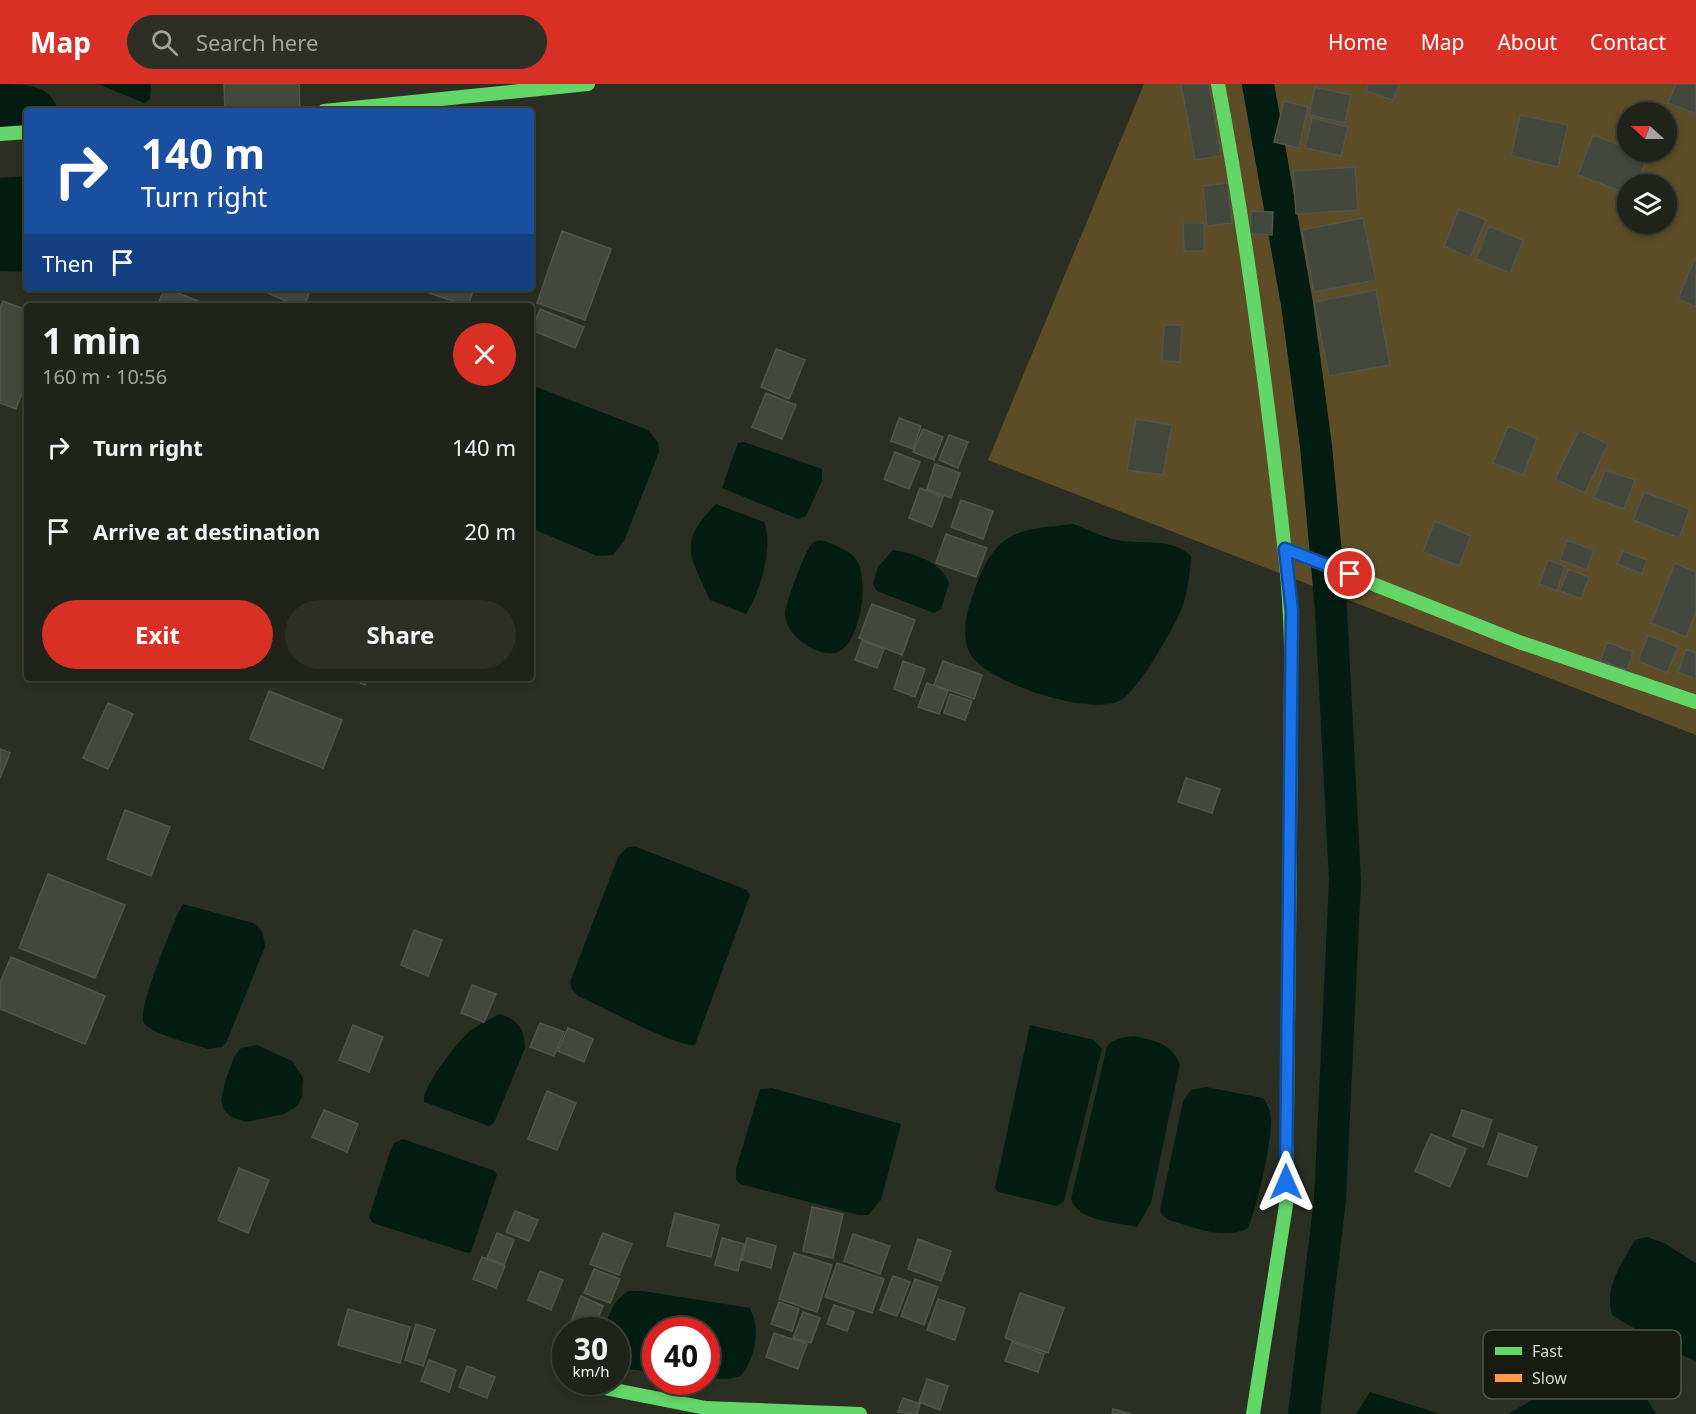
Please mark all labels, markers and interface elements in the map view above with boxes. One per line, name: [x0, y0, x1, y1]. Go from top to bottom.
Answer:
search box: [127, 15, 547, 69]
text: Map: [30, 23, 91, 61]
icon: search: [148, 26, 181, 59]
text: Search here: [196, 27, 318, 57]
text: Home: [1328, 28, 1388, 56]
text: Map: [1421, 28, 1464, 56]
text: About: [1497, 28, 1557, 56]
text: Contact: [1590, 28, 1666, 56]
north arrow: [1617, 102, 1677, 162]
map controls: [1617, 102, 1677, 234]
text: 140 m: [141, 124, 265, 181]
icon: right: [42, 132, 120, 210]
button: layers: [1617, 174, 1677, 234]
text: Turn right: [141, 178, 267, 215]
icon: arrive: [106, 246, 139, 279]
text: Then: [42, 248, 94, 278]
text: 1 min: [42, 316, 141, 365]
button: close: [453, 323, 516, 386]
text: 160 m · 10:56: [42, 363, 167, 390]
icon: right: [42, 431, 75, 464]
text: Turn right: [93, 432, 203, 462]
text: 140 m: [452, 432, 516, 462]
icon: arrive: [42, 515, 75, 548]
text: Arrive at destination: [93, 516, 320, 546]
text: 20 m: [465, 516, 516, 546]
pin: [1324, 548, 1375, 599]
icon: arrive: [1333, 557, 1366, 590]
button: Exit: [42, 600, 273, 669]
button: Share: [285, 600, 516, 669]
position arrow: [1254, 1150, 1318, 1214]
speed limit sign: 40: [642, 1317, 720, 1395]
text: 30: [574, 1328, 608, 1369]
legend: [1483, 1330, 1681, 1399]
text: Fast: [1532, 1340, 1563, 1362]
text: km/h: [573, 1361, 609, 1381]
text: Slow: [1532, 1367, 1567, 1389]

